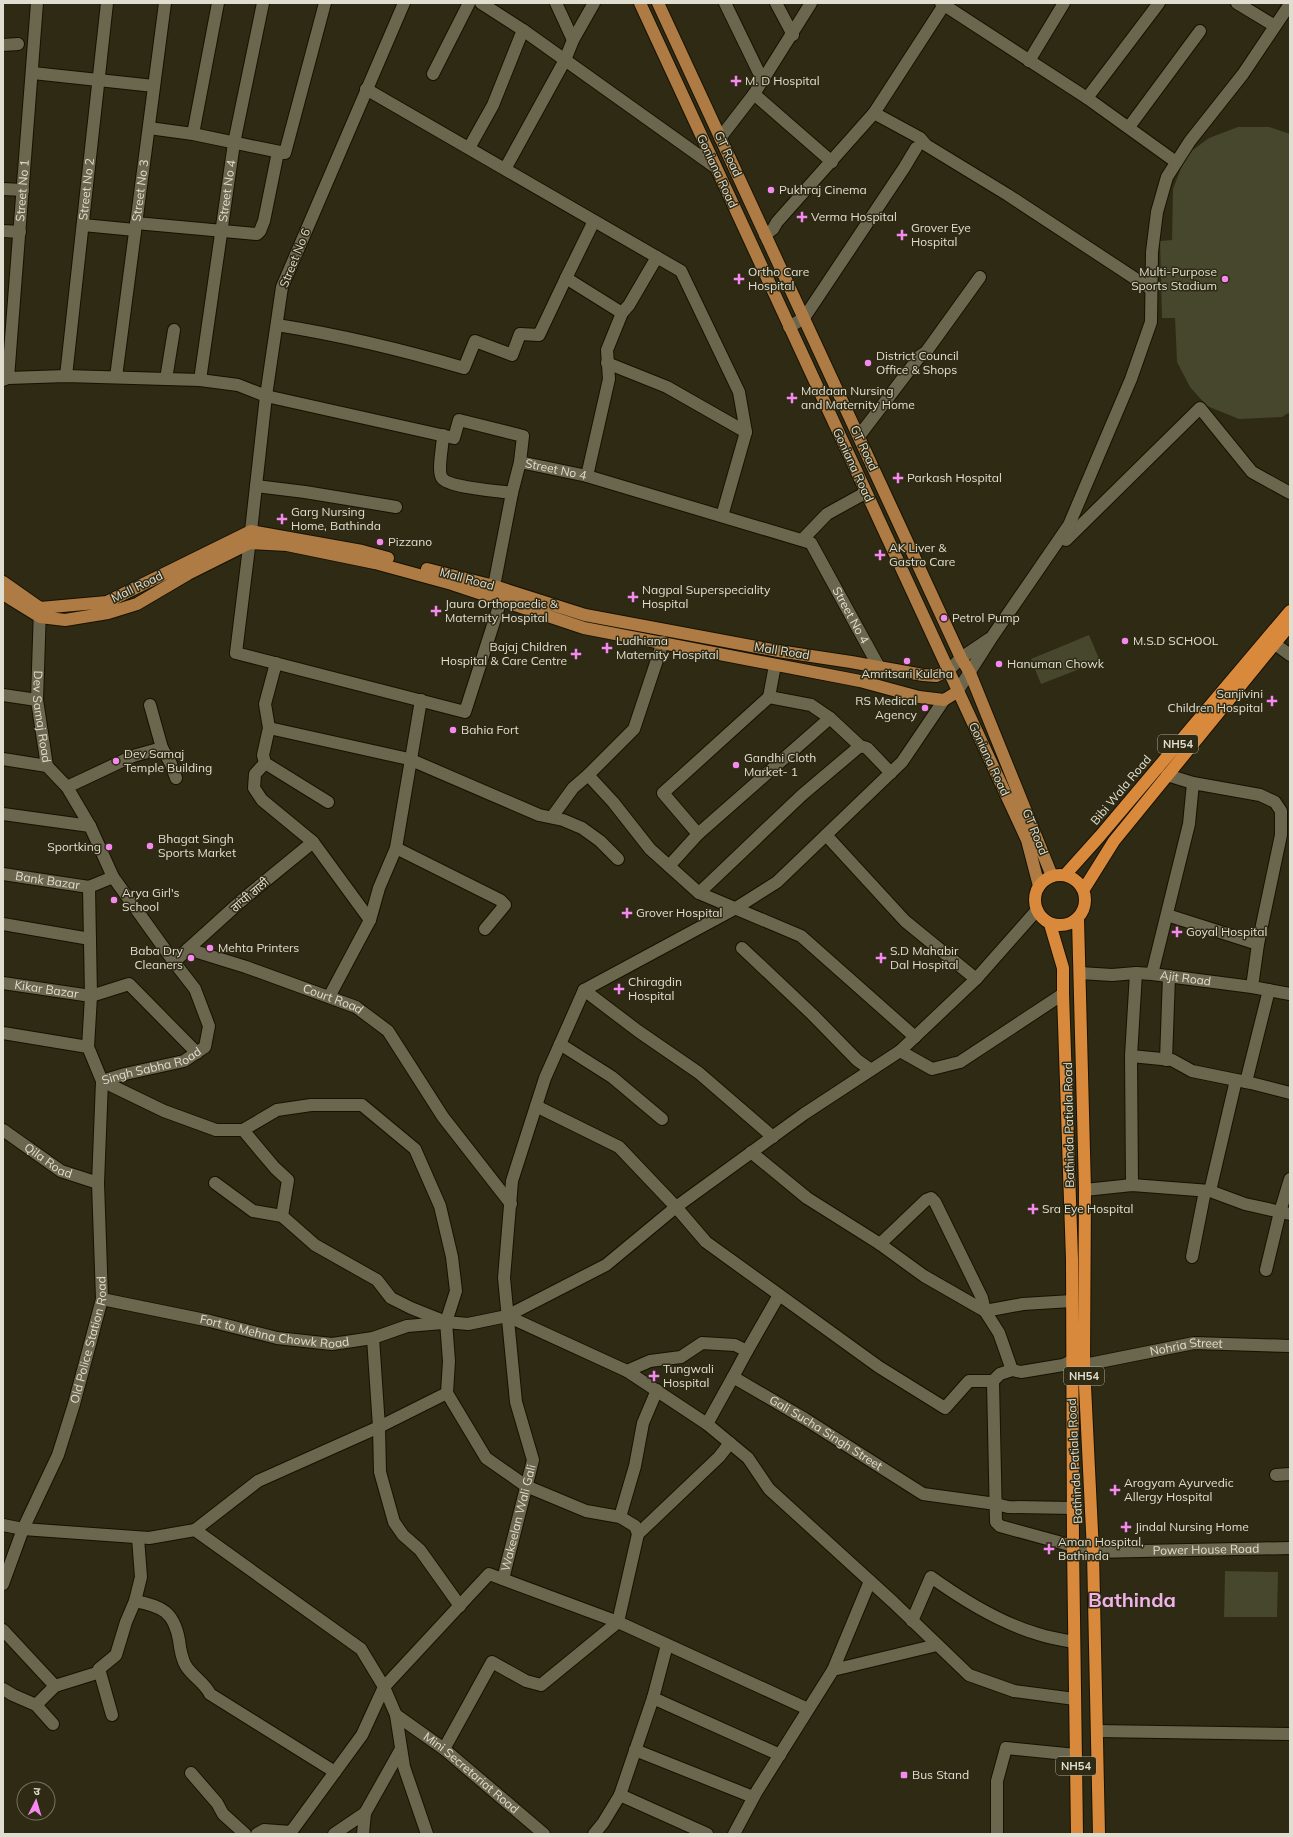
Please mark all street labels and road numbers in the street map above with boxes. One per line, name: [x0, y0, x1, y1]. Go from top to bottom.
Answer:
street label: GT Road: [711, 129, 745, 179]
street label: Goniana Road: [694, 132, 741, 210]
street label: Street No 2: [75, 157, 97, 221]
street label: Street No 1: [12, 159, 32, 222]
street label: Street No 3: [128, 159, 151, 223]
street label: Street No 4: [215, 159, 238, 223]
street label: Street No 6: [276, 226, 313, 290]
street label: GT Road: [847, 423, 881, 473]
street label: Goniana Road: [830, 426, 877, 504]
street label: Street No 4: [524, 455, 588, 483]
street label: Mall Road: [438, 564, 496, 593]
street label: Mall Road: [108, 568, 165, 606]
street label: Street No 4: [829, 584, 873, 646]
street label: Mall Road: [753, 639, 811, 662]
street label: Dev Samaj Road: [30, 670, 54, 764]
street label: Goniana Road: [966, 720, 1013, 798]
road number: NH54: [1158, 735, 1198, 753]
street label: Bibi Wala Road: [1087, 752, 1154, 828]
street label: GT Road: [1019, 807, 1051, 857]
street label: Bank Bazar: [14, 868, 81, 893]
street label: ਗਾਂਧੀ ਗਲੀ: [227, 874, 273, 916]
street label: Ajit Road: [1159, 967, 1212, 989]
street label: Kikar Bazar: [14, 977, 80, 1001]
street label: Court Road: [301, 980, 366, 1017]
street label: Singh Sabha Road: [100, 1044, 204, 1088]
street label: Bathinda Patiala Road: [1060, 1062, 1077, 1188]
street label: Qila Road: [22, 1139, 74, 1181]
street label: Old Police Station Road: [67, 1276, 109, 1405]
street label: Fort to Mehna Chowk Road: [199, 1311, 350, 1351]
street label: Nohria Street: [1148, 1335, 1223, 1359]
road number: NH54: [1064, 1367, 1104, 1385]
street label: Gali Sucha Singh Street: [767, 1392, 886, 1473]
street label: Bathinda Patiala Road: [1064, 1398, 1085, 1524]
street label: Wakeelan Wali Gali: [497, 1463, 539, 1573]
street label: Power House Road: [1152, 1541, 1259, 1558]
street label: Mini Secretariat Road: [421, 1729, 522, 1816]
road number: NH54: [1056, 1757, 1096, 1775]

